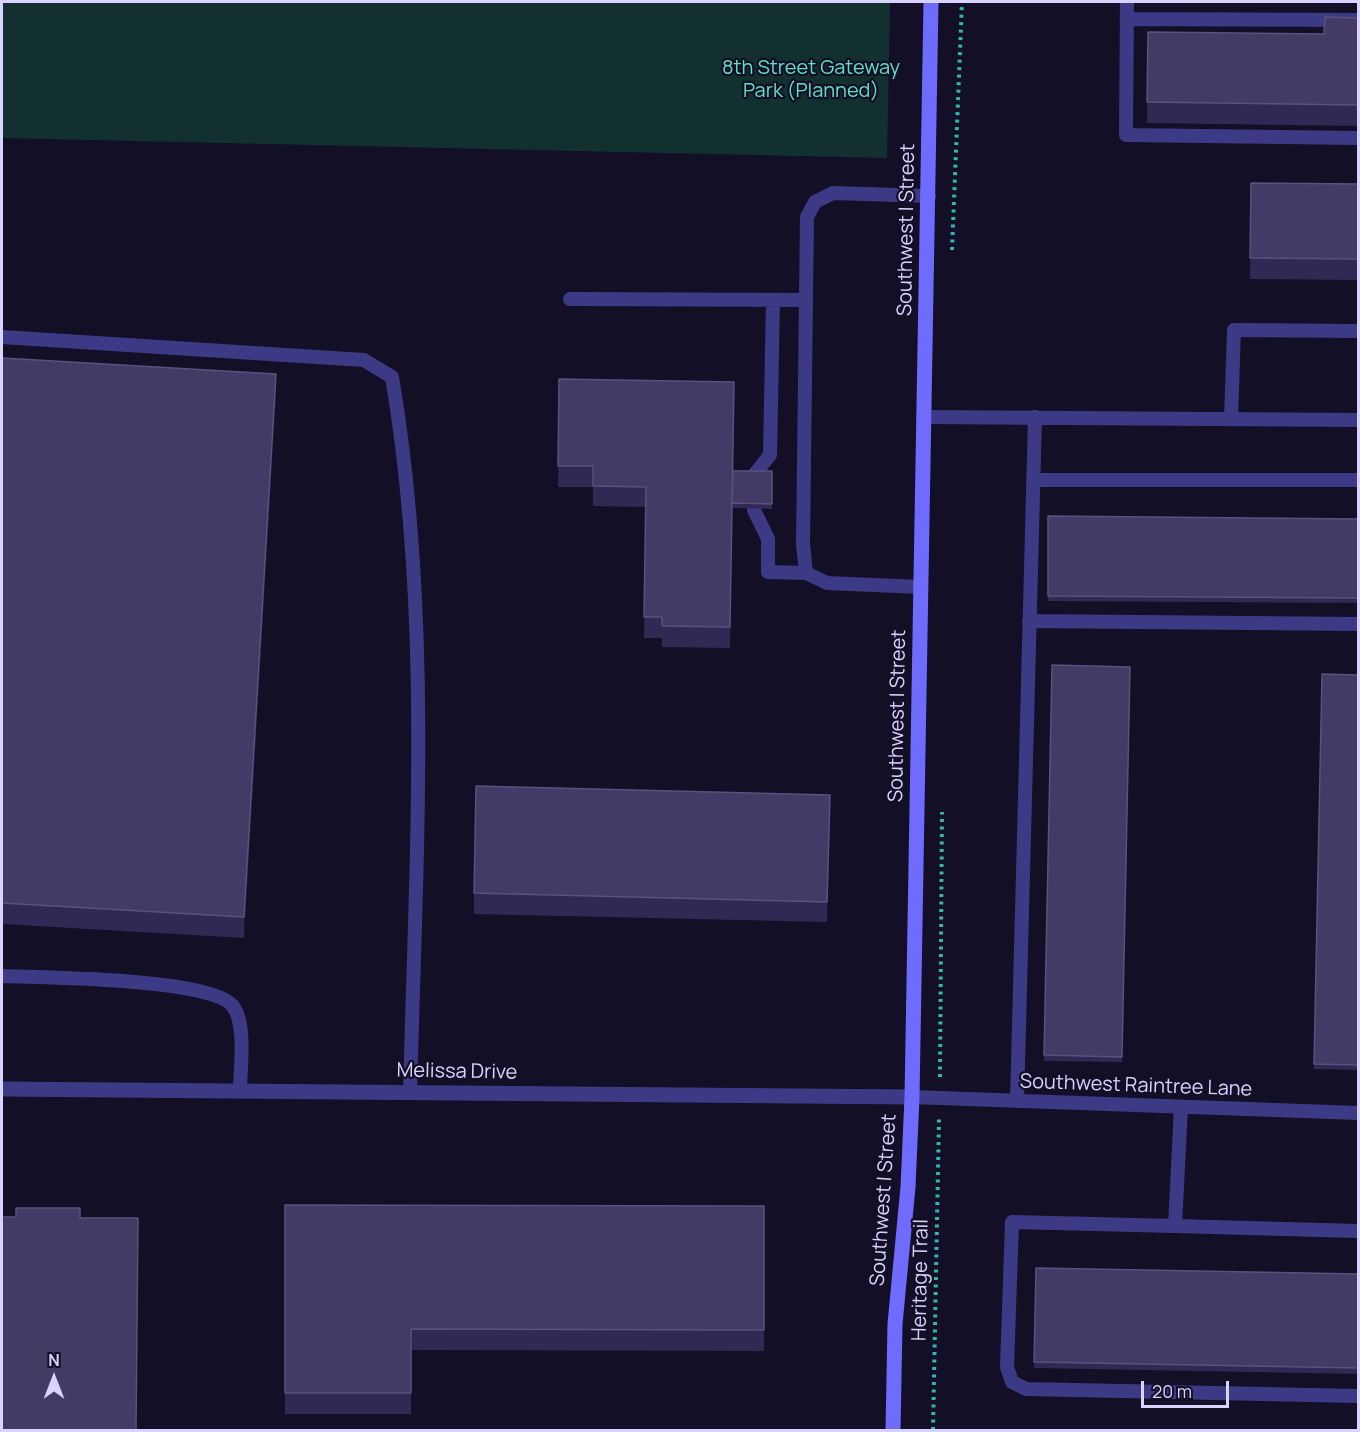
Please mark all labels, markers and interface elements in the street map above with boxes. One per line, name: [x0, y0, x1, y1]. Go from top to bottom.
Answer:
park label: 8th Street Gateway Park (Planned): [722, 56, 900, 103]
street label: Southwest I Street: [893, 144, 921, 316]
street label: Southwest I Street: [884, 630, 912, 802]
street label: Melissa Drive: [396, 1059, 518, 1085]
street label: Southwest Raintree Lane: [1019, 1070, 1253, 1102]
street label: Southwest I Street: [866, 1113, 902, 1287]
street label: Heritage Trail: [908, 1219, 934, 1341]
north arrow: [24, 1348, 84, 1408]
text: N: [48, 1349, 60, 1371]
scale bar: [1144, 1369, 1232, 1407]
text: 20 m: [1152, 1379, 1192, 1403]

